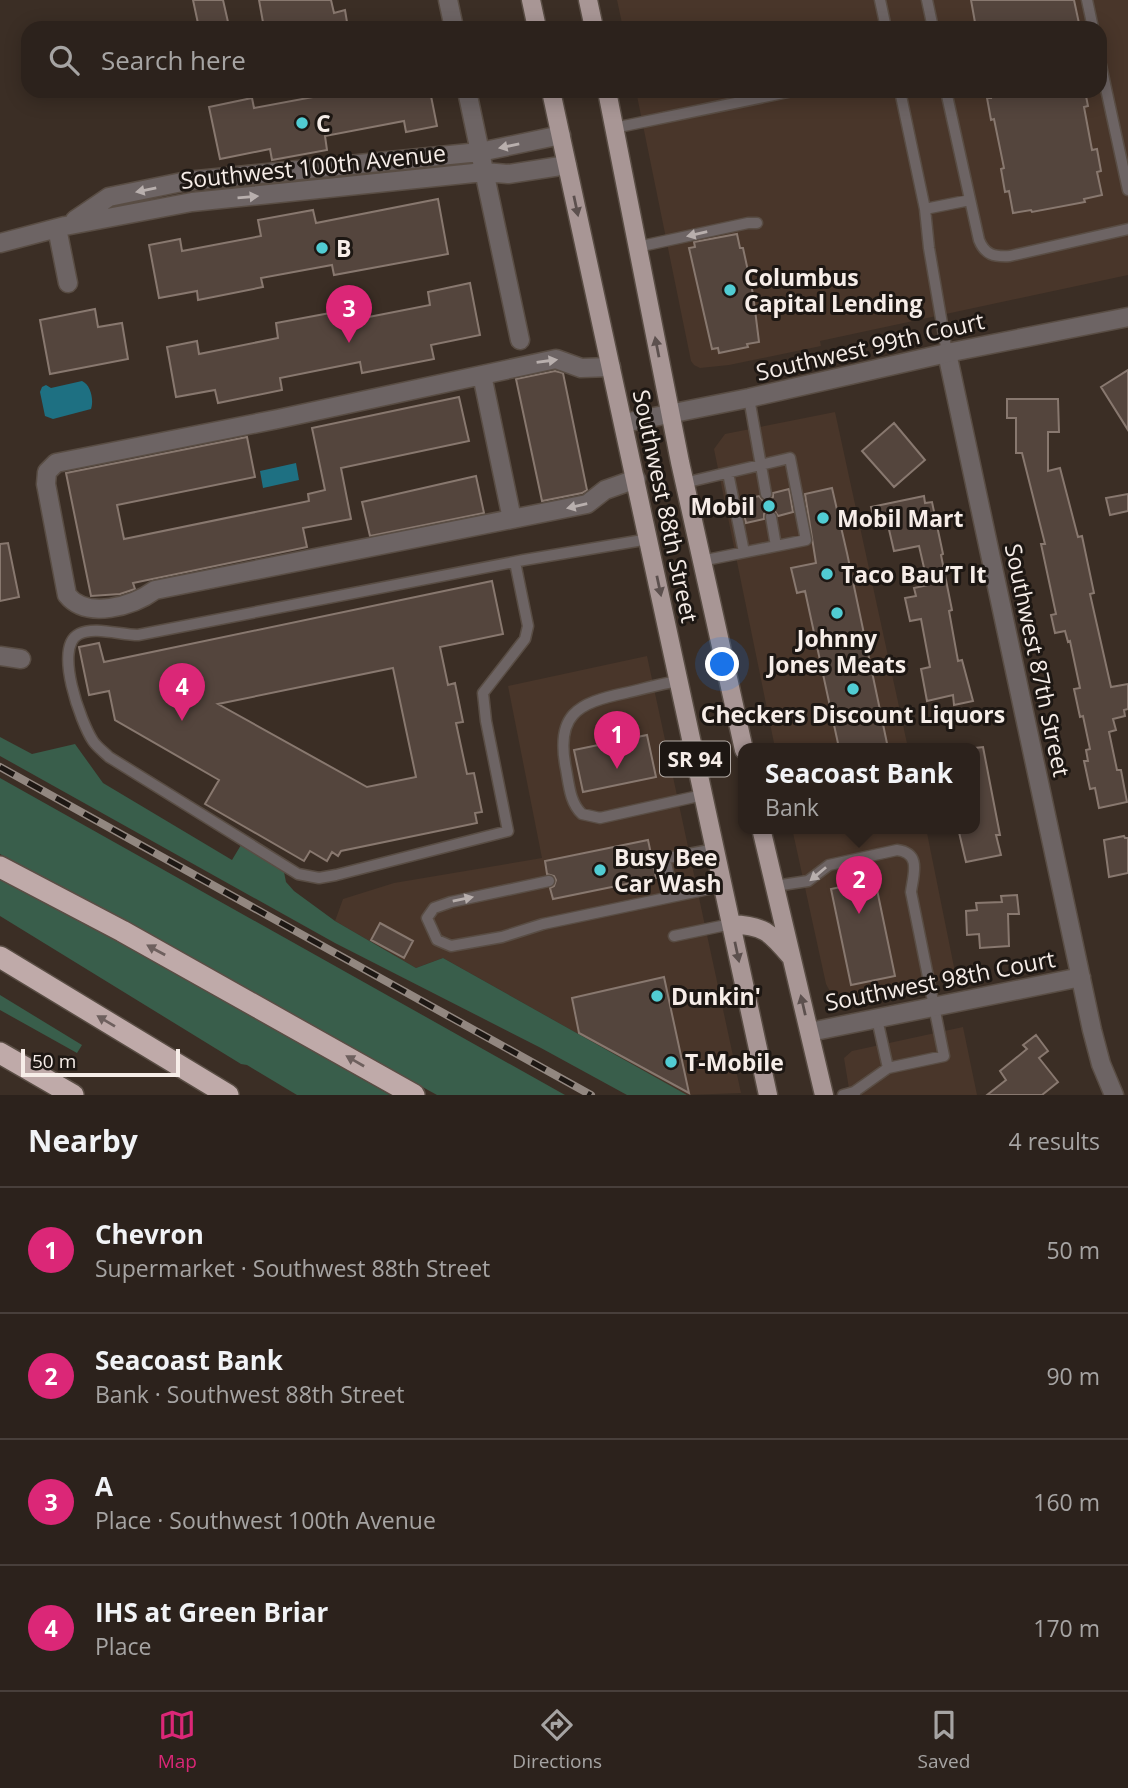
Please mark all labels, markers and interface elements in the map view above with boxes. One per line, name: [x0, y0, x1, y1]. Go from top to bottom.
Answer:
search box: [21, 21, 1107, 98]
icon: search: [45, 41, 83, 79]
text: Search here: [101, 42, 246, 78]
place label: C: [316, 107, 331, 139]
marker: C: [294, 115, 310, 131]
street label: Southwest 100th Avenue: [179, 136, 447, 196]
one-way arrow: [498, 141, 520, 152]
one-way arrow: [135, 184, 157, 195]
one-way arrow: [237, 191, 259, 202]
one-way arrow: [571, 195, 582, 217]
one-way arrow: [686, 229, 708, 240]
place label: B: [336, 232, 351, 264]
marker: B: [314, 240, 330, 256]
place label: Columbus Capital Lending: [744, 261, 922, 319]
marker: Columbus Capital Lending: [722, 282, 738, 298]
pin: 3: [326, 285, 372, 343]
street label: Southwest 99th Court: [753, 304, 987, 388]
one-way arrow: [651, 336, 662, 358]
one-way arrow: [536, 356, 558, 367]
street label: Southwest 88th Street: [626, 386, 706, 626]
place label: Mobil: [690, 490, 755, 522]
marker: Mobil: [761, 498, 777, 514]
one-way arrow: [566, 500, 588, 511]
place label: Mobil Mart: [837, 502, 964, 534]
marker: Mobil Mart: [815, 510, 831, 526]
street label: Southwest 87th Street: [998, 540, 1078, 780]
place label: Taco Bau’T It: [841, 558, 987, 590]
marker: Taco Bau’T It: [819, 566, 835, 582]
one-way arrow: [653, 575, 664, 597]
marker: Johnny Jones Meats: [829, 605, 845, 621]
place label: Johnny Jones Meats: [766, 622, 906, 680]
your location: [705, 647, 739, 681]
pin: 4: [159, 663, 205, 721]
marker: Checkers Discount Liquors: [845, 681, 861, 697]
place label: Checkers Discount Liquors: [701, 698, 1005, 730]
pin: 1: [594, 711, 640, 769]
road number: SR 94: [660, 742, 730, 776]
popup: [738, 743, 980, 834]
text: Seacoast Bank: [765, 755, 953, 791]
text: Bank: [765, 791, 819, 823]
place label: Busy Bee Car Wash: [614, 841, 722, 899]
pin: 2: [836, 856, 882, 914]
marker: Busy Bee Car Wash: [592, 862, 608, 878]
one-way arrow: [809, 866, 827, 881]
one-way arrow: [452, 893, 474, 904]
one-way arrow: [732, 941, 743, 963]
street label: Southwest 98th Court: [822, 942, 1058, 1018]
one-way arrow: [146, 945, 166, 957]
place label: Dunkin': [671, 980, 761, 1012]
marker: Dunkin': [649, 988, 665, 1004]
one-way arrow: [797, 994, 808, 1016]
one-way arrow: [97, 1015, 116, 1028]
scale bar: [21, 1046, 180, 1078]
place label: T-Mobile: [685, 1046, 784, 1078]
text: 50 m: [32, 1048, 76, 1074]
marker: T-Mobile: [663, 1054, 679, 1070]
one-way arrow: [346, 1055, 365, 1067]
text: Nearby: [28, 1120, 138, 1161]
text: 4 results: [1009, 1125, 1100, 1157]
text: Chevron: [95, 1216, 204, 1252]
text: 1: [44, 1234, 58, 1266]
text: 50 m: [1046, 1234, 1100, 1266]
text: Supermarket · Southwest 88th Street: [95, 1252, 490, 1284]
text: Seacoast Bank: [95, 1342, 283, 1378]
text: 2: [44, 1360, 58, 1392]
text: 90 m: [1046, 1360, 1100, 1392]
text: Bank · Southwest 88th Street: [95, 1378, 404, 1410]
text: A: [95, 1468, 113, 1504]
text: 3: [44, 1486, 58, 1518]
text: 160 m: [1033, 1486, 1100, 1518]
text: Place · Southwest 100th Avenue: [95, 1504, 436, 1536]
text: IHS at Green Briar: [95, 1594, 328, 1630]
text: 4: [44, 1612, 58, 1644]
text: 170 m: [1033, 1612, 1100, 1644]
text: Place: [95, 1630, 151, 1662]
tab: Map: [158, 1706, 197, 1774]
tab: Directions: [512, 1706, 602, 1774]
tab: Saved: [918, 1706, 970, 1774]

